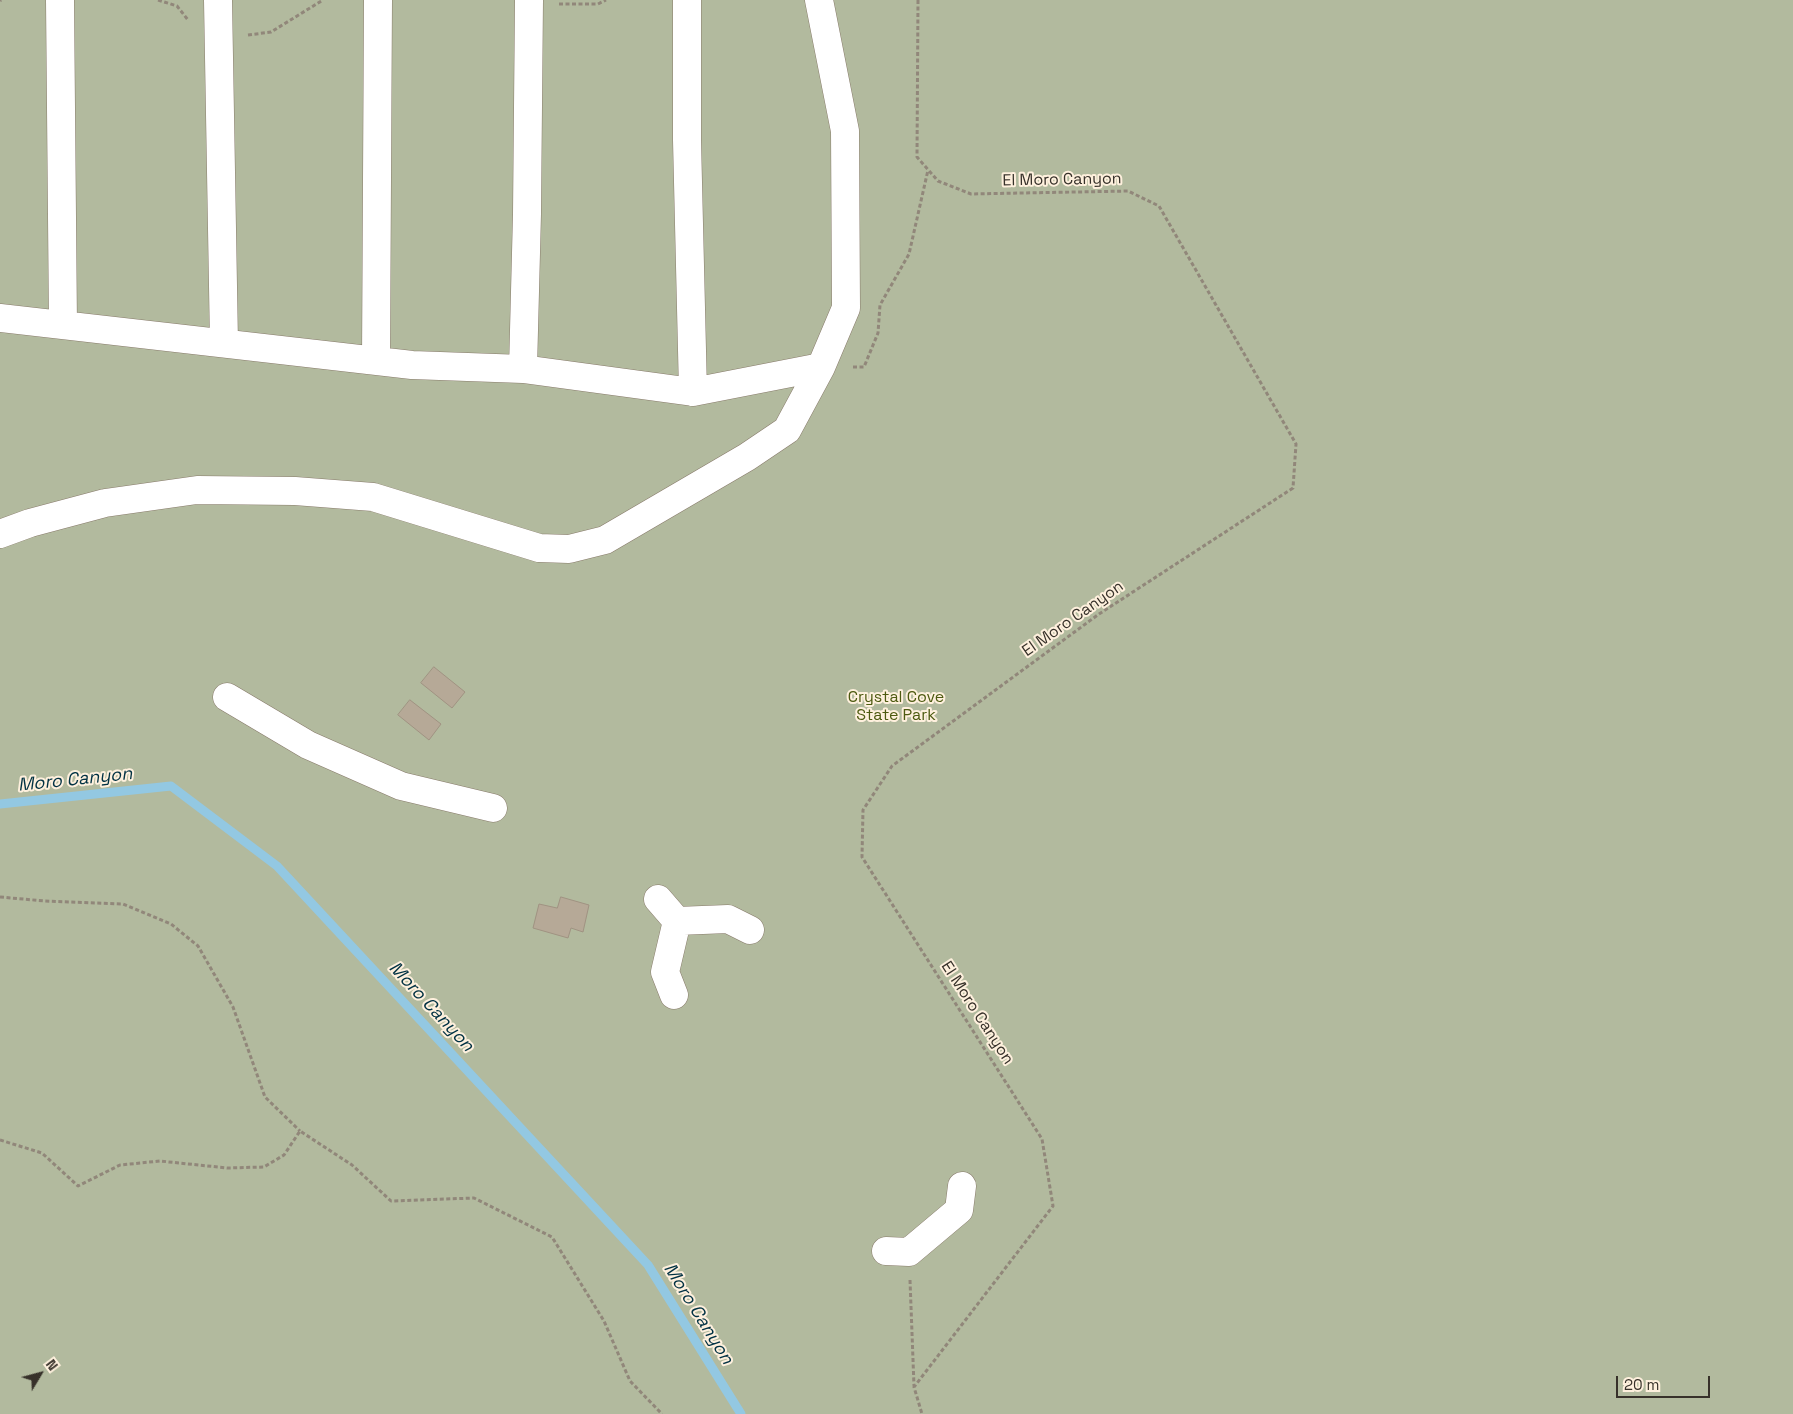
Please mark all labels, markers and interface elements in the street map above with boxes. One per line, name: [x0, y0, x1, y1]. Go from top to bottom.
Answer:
street label: El Moro Canyon: [1002, 169, 1122, 191]
street label: El Moro Canyon: [1019, 577, 1127, 661]
park label: Crystal Cove State Park: [848, 688, 944, 726]
water label: Moro Canyon: [17, 763, 133, 797]
water label: Moro Canyon: [384, 958, 478, 1056]
street label: El Moro Canyon: [937, 958, 1017, 1068]
water label: Moro Canyon: [658, 1260, 738, 1368]
north arrow: [15, 1349, 65, 1399]
text: N: [42, 1356, 62, 1374]
scale bar: [1618, 1366, 1712, 1398]
text: 20 m: [1624, 1375, 1659, 1394]

